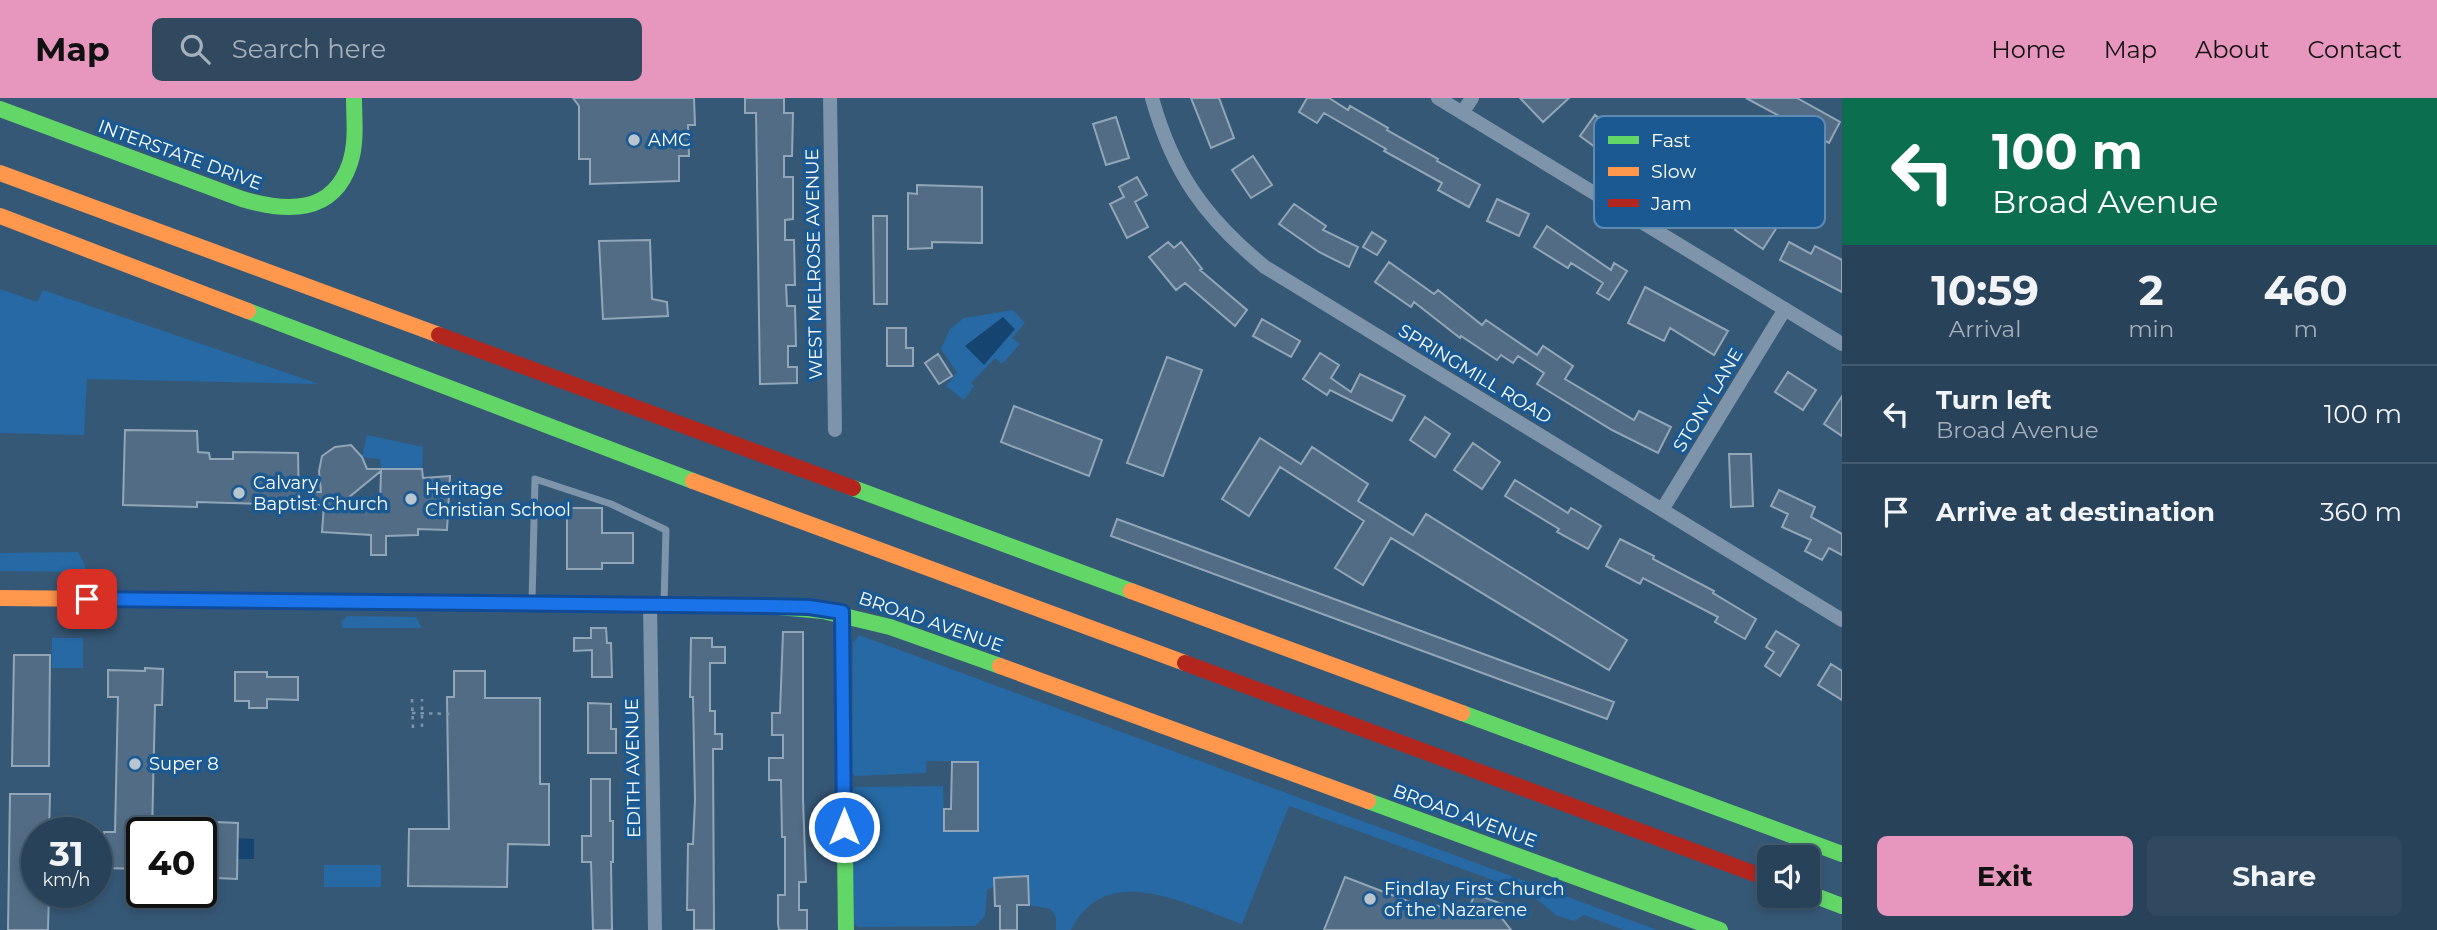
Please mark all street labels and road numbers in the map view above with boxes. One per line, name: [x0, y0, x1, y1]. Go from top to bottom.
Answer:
street label: INTERSTATE DRIVE: [95, 115, 265, 195]
street label: WEST MELROSE AVENUE: [801, 148, 827, 380]
street label: SPRINGMILL ROAD: [1394, 319, 1556, 429]
street label: STONY LANE: [1668, 344, 1748, 456]
street label: BROAD AVENUE: [856, 587, 1006, 657]
street label: EDITH AVENUE: [621, 698, 645, 838]
street label: BROAD AVENUE: [1390, 780, 1540, 852]

